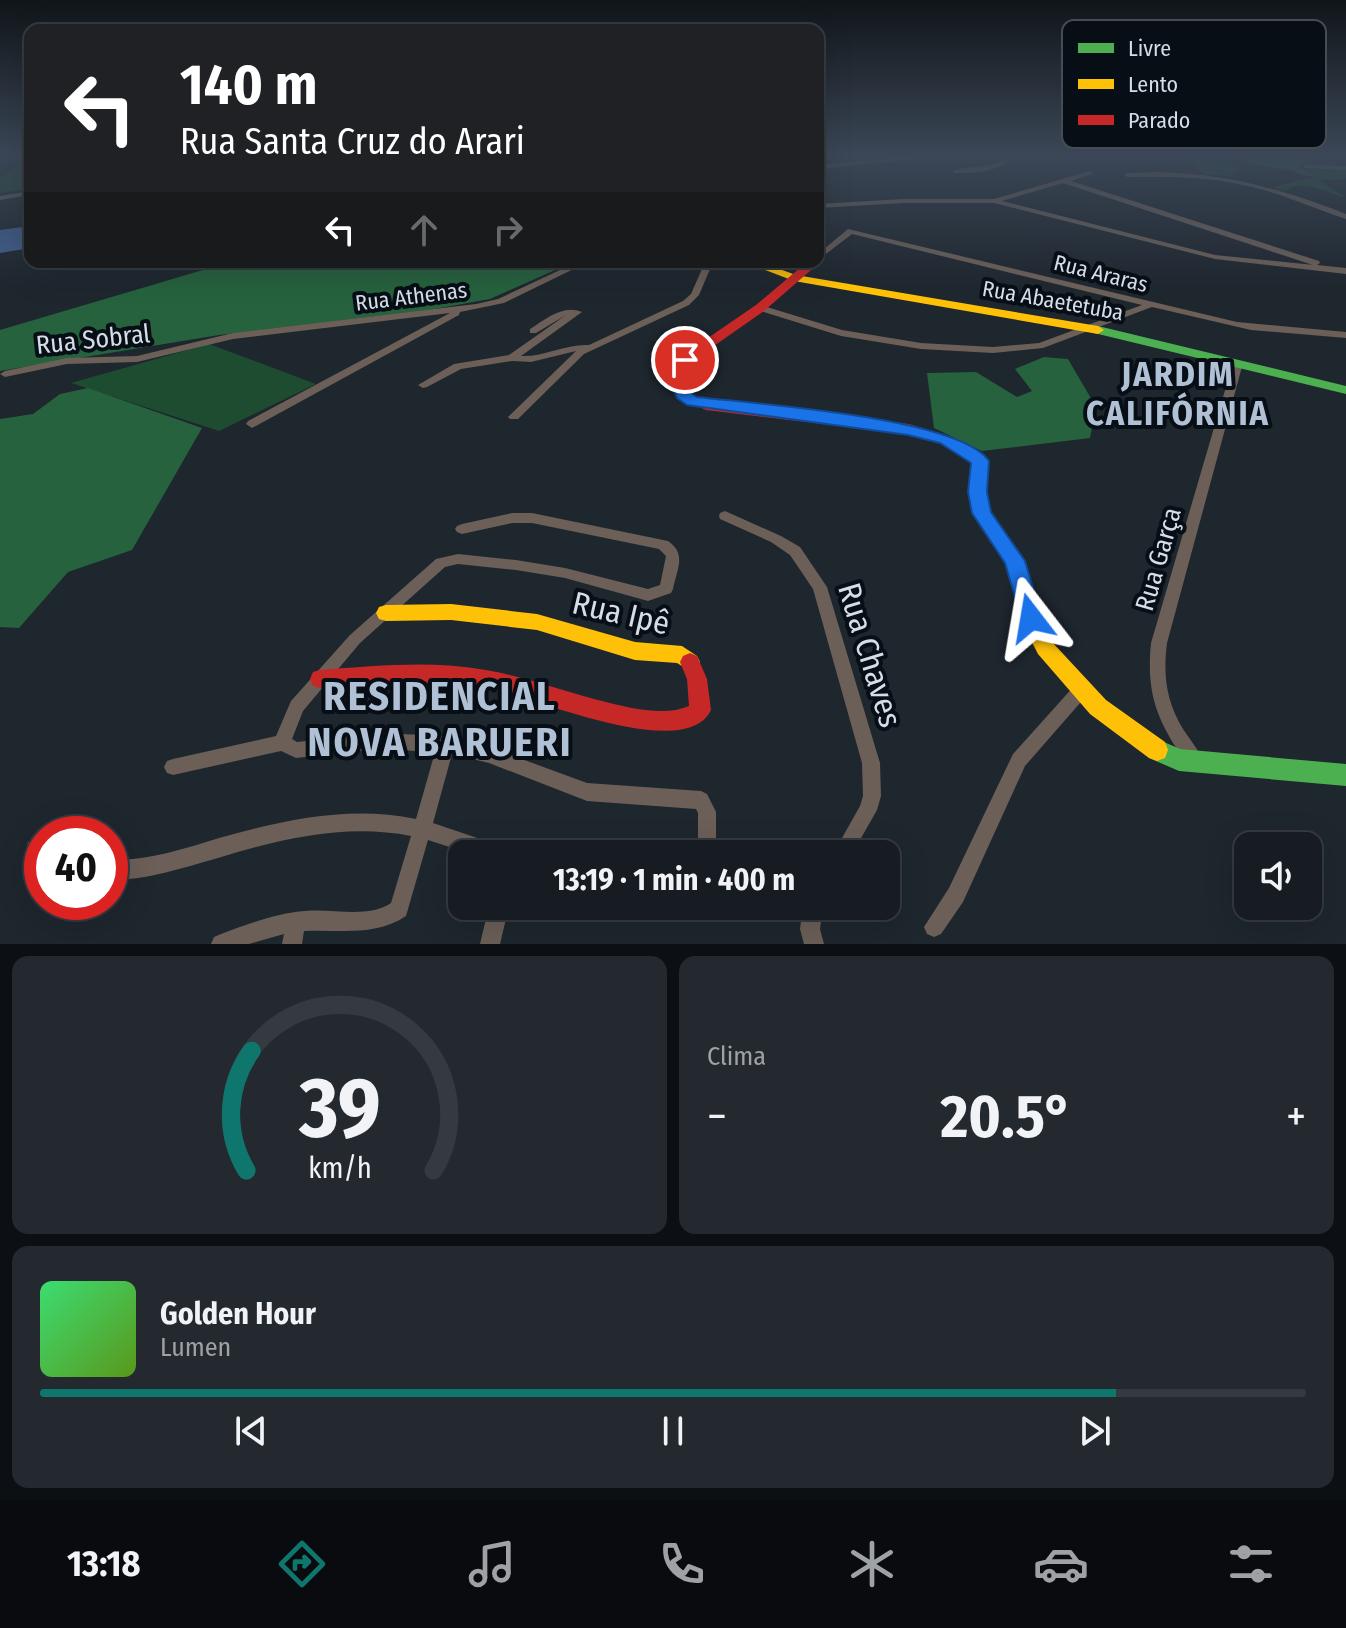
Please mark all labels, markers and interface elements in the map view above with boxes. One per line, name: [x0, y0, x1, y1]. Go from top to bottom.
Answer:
legend: [1062, 20, 1326, 148]
text: Livre: [1128, 35, 1171, 62]
text: 140 m: [180, 52, 317, 119]
icon: left: [48, 56, 152, 160]
text: Lento: [1128, 71, 1178, 98]
text: Parado: [1128, 107, 1190, 134]
text: Rua Santa Cruz do Arari: [180, 120, 525, 164]
icon: left: [318, 208, 362, 252]
icon: ahead: [402, 208, 446, 252]
icon: right: [486, 208, 530, 252]
street label: Rua Araras: [1051, 249, 1151, 298]
street label: Rua Abaetetuba: [980, 275, 1126, 326]
street label: Rua Athenas: [354, 276, 468, 317]
street label: Rua Sobral: [34, 318, 152, 361]
pin: [651, 326, 719, 394]
icon: arrive: [663, 338, 707, 382]
district label: JARDIM CALIFÓRNIA: [1086, 354, 1270, 434]
street label: Rua Garça: [1129, 504, 1188, 614]
position arrow: [989, 576, 1073, 660]
street label: Rua Chaves: [830, 578, 910, 732]
street label: Rua Ipê: [569, 583, 673, 643]
district label: RESIDENCIAL NOVA BARUERI: [308, 673, 572, 767]
speed limit sign: 40: [24, 816, 128, 920]
map controls: [1234, 832, 1322, 920]
button: sound: [1234, 832, 1322, 920]
text: 13:19 · 1 min · 400 m: [553, 862, 795, 898]
text: Clima: [707, 1041, 766, 1072]
text: 39: [298, 1059, 380, 1159]
text: 20.5°: [941, 1081, 1072, 1153]
text: −: [707, 1090, 727, 1143]
text: +: [1286, 1090, 1306, 1143]
text: km/h: [308, 1151, 371, 1186]
text: Golden Hour: [160, 1296, 316, 1332]
text: Lumen: [160, 1332, 231, 1363]
icon: previous: [229, 1409, 273, 1453]
icon: pause: [651, 1409, 695, 1453]
icon: next: [1073, 1409, 1117, 1453]
icon: directions: [274, 1536, 330, 1592]
icon: music: [464, 1536, 520, 1592]
icon: phone: [654, 1536, 710, 1592]
icon: climate: [844, 1536, 900, 1592]
icon: car: [1033, 1536, 1089, 1592]
icon: filters: [1223, 1536, 1279, 1592]
text: 13:18: [67, 1542, 140, 1586]

